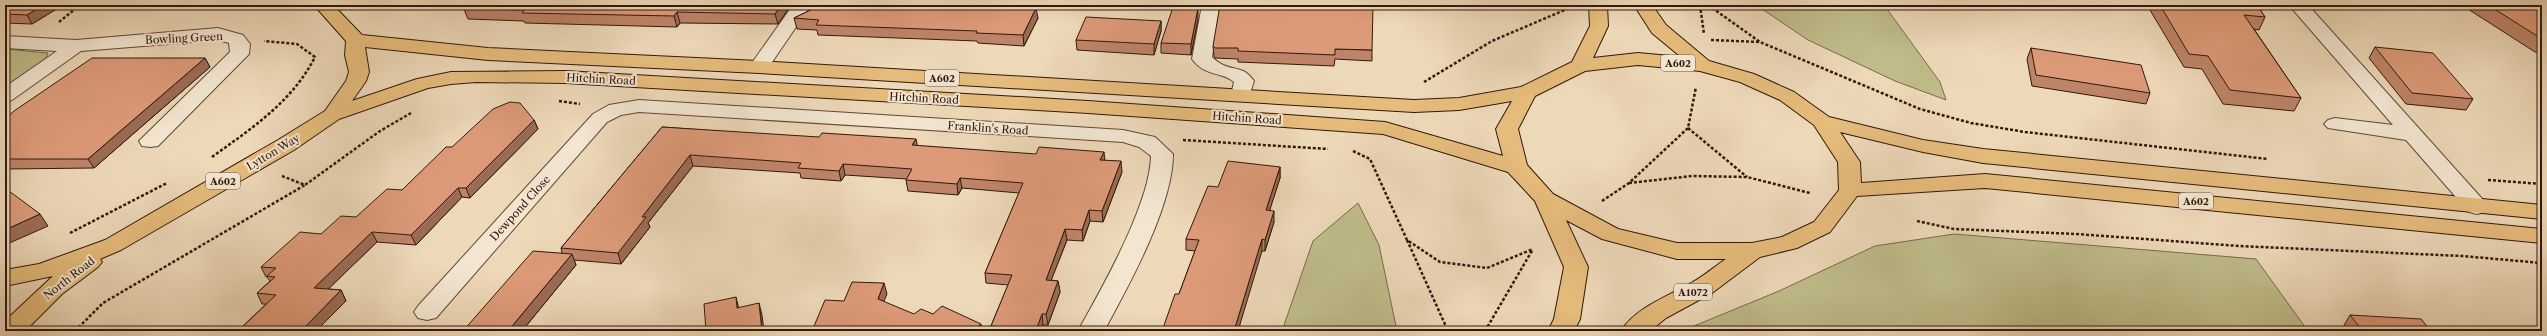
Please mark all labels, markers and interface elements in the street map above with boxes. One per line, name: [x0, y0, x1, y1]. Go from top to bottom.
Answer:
street label: Bowling Green: [145, 29, 223, 47]
road number: A602: [1661, 55, 1695, 71]
street label: Hitchin Road: [566, 70, 636, 88]
road number: A602: [925, 70, 959, 86]
street label: Hitchin Road: [889, 89, 959, 107]
street label: Hitchin Road: [1212, 109, 1283, 127]
street label: Franklin's Road: [947, 118, 1029, 138]
street label: Lytton Way: [244, 130, 303, 173]
street label: Dewpond Close: [487, 172, 553, 244]
road number: A602: [206, 173, 240, 189]
road number: A602: [2179, 193, 2213, 209]
street label: North Road: [41, 253, 98, 302]
road number: A1072: [1674, 284, 1712, 300]

